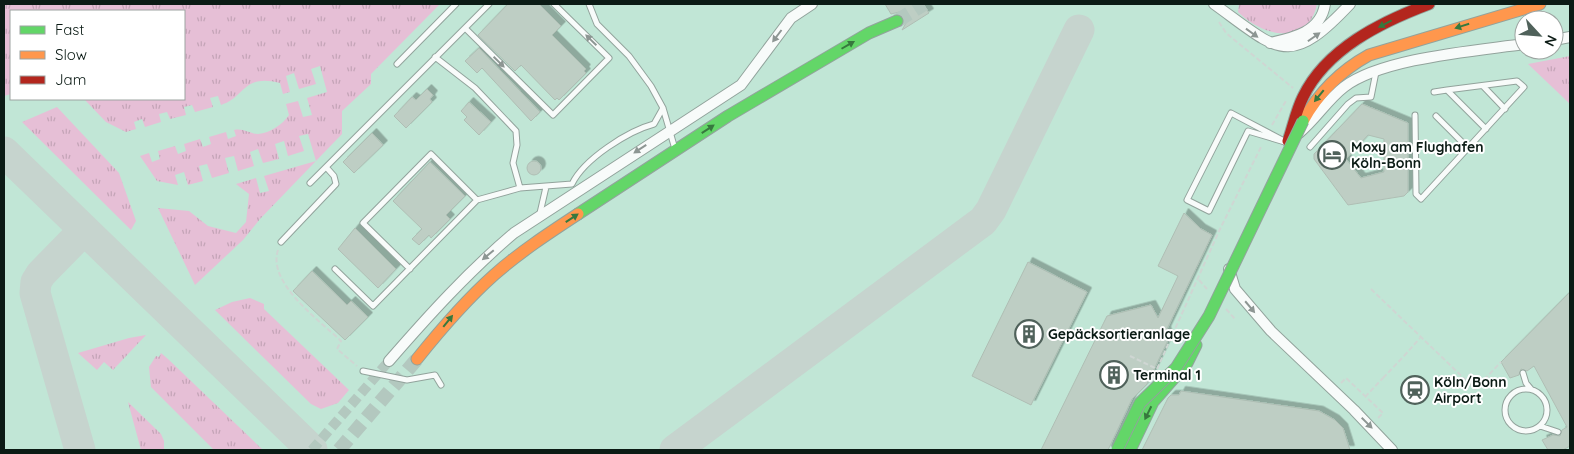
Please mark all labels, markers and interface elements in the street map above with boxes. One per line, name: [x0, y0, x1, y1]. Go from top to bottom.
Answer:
legend: [10, 10, 185, 100]
north arrow: [1514, 10, 1564, 60]
text: Fast: [55, 20, 84, 39]
one-way arrow: [1377, 20, 1392, 28]
one-way arrow: [1454, 22, 1469, 30]
one-way arrow: [1245, 28, 1259, 38]
one-way arrow: [772, 29, 782, 43]
one-way arrow: [1307, 32, 1321, 42]
text: N: [1540, 32, 1561, 49]
one-way arrow: [585, 34, 597, 46]
one-way arrow: [841, 41, 854, 50]
text: Slow: [55, 45, 87, 64]
one-way arrow: [493, 56, 505, 68]
text: Jam: [55, 70, 86, 89]
one-way arrow: [1313, 89, 1324, 102]
one-way arrow: [702, 124, 715, 133]
place label: Moxy am Flughafen Köln-Bonn: [1351, 138, 1484, 172]
hotel icon: Moxy am Flughafen Köln-Bonn: [1317, 140, 1347, 170]
one-way arrow: [633, 145, 647, 154]
one-way arrow: [566, 213, 579, 222]
one-way arrow: [482, 249, 494, 260]
one-way arrow: [1244, 300, 1255, 313]
one-way arrow: [443, 315, 454, 328]
building icon: Gepäcksortieranlage: [1014, 319, 1044, 349]
place label: Gepäcksortieranlage: [1048, 325, 1190, 343]
building icon: Terminal 1: [1099, 360, 1129, 390]
place label: Terminal 1: [1133, 366, 1201, 384]
place label: Köln/Bonn Airport: [1434, 373, 1507, 407]
station icon: Köln/Bonn Airport: [1400, 375, 1430, 405]
one-way arrow: [1144, 406, 1152, 421]
one-way arrow: [1361, 417, 1373, 429]

